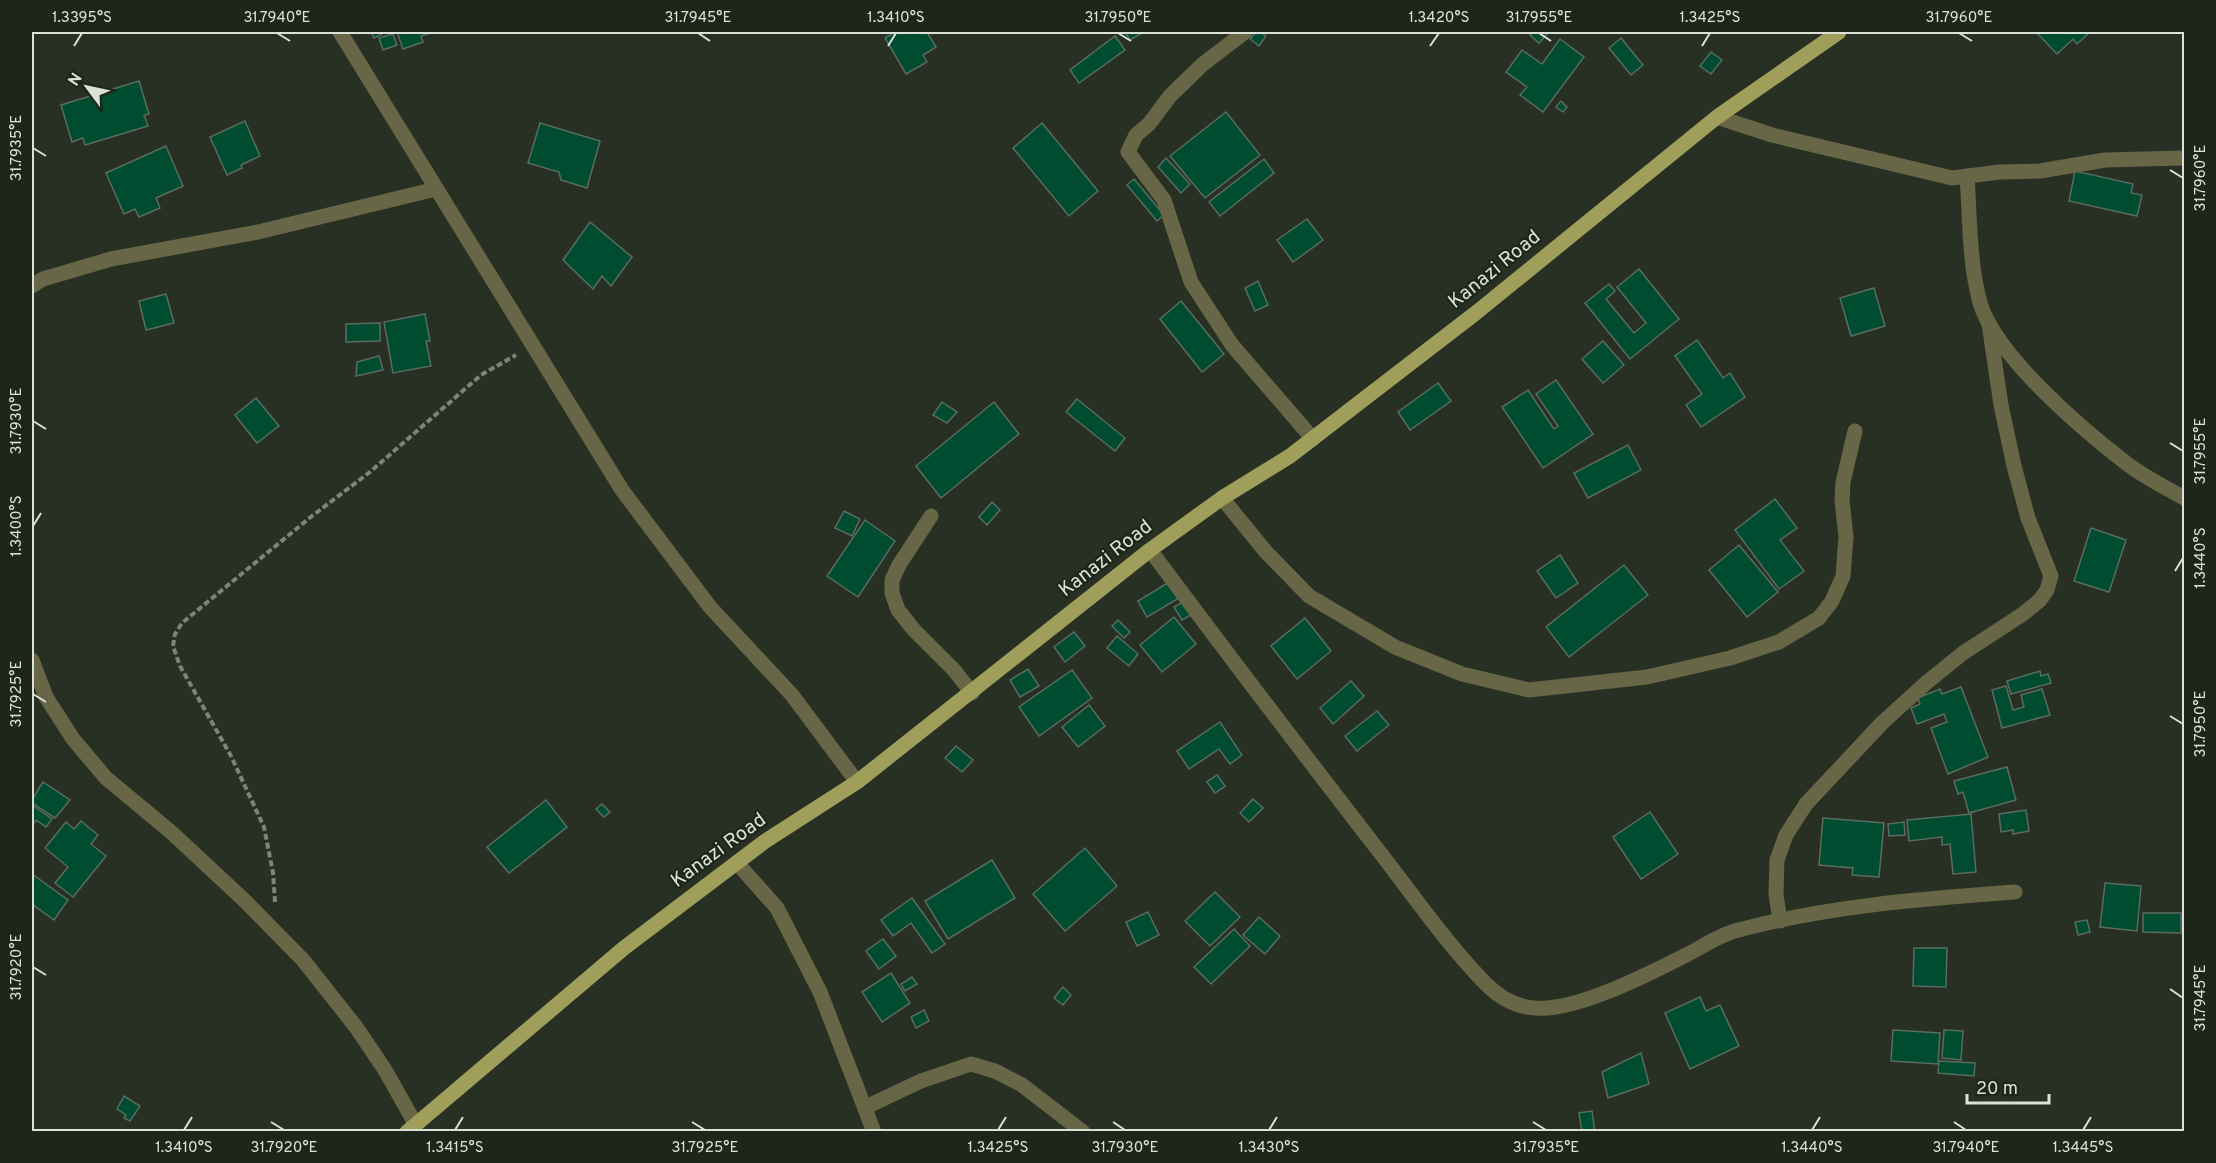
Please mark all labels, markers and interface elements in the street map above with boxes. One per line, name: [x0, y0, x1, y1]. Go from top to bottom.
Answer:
text: 1.3395°S: [52, 9, 112, 28]
text: 31.7940°E: [243, 9, 311, 28]
text: 31.7945°E: [665, 9, 731, 28]
text: 1.3410°S: [867, 9, 925, 28]
text: 31.7950°E: [1084, 9, 1152, 28]
text: 1.3420°S: [1408, 9, 1470, 28]
text: 31.7955°E: [1506, 9, 1572, 28]
text: 1.3425°S: [1680, 9, 1740, 28]
text: 31.7960°E: [1926, 9, 1992, 28]
north arrow: [57, 57, 117, 117]
text: N: [65, 70, 88, 90]
text: 31.7935°E: [8, 115, 27, 181]
text: 31.7960°E: [2192, 145, 2211, 211]
street label: Kanazi Road: [1443, 225, 1547, 315]
text: 31.7930°E: [8, 388, 27, 454]
text: 31.7955°E: [2192, 418, 2211, 484]
text: 1.3400°S: [8, 495, 27, 557]
street label: Kanazi Road: [1054, 514, 1158, 604]
text: 1.3440°S: [2192, 527, 2211, 589]
text: 31.7925°E: [8, 661, 27, 727]
text: 31.7950°E: [2192, 690, 2211, 758]
street label: Kanazi Road: [666, 808, 772, 894]
text: 31.7920°E: [8, 933, 27, 1001]
text: 31.7945°E: [2192, 965, 2211, 1031]
scale bar: [1967, 1067, 2050, 1105]
text: 20 m: [1976, 1078, 2018, 1101]
text: 1.3410°S: [155, 1139, 213, 1158]
text: 31.7920°E: [250, 1139, 318, 1158]
text: 1.3415°S: [426, 1139, 484, 1158]
text: 31.7925°E: [672, 1139, 738, 1158]
text: 1.3425°S: [968, 1139, 1028, 1158]
text: 31.7930°E: [1092, 1139, 1158, 1158]
text: 1.3430°S: [1239, 1139, 1299, 1158]
text: 31.7935°E: [1513, 1139, 1579, 1158]
text: 1.3440°S: [1781, 1139, 1843, 1158]
text: 31.7940°E: [1932, 1139, 2000, 1158]
text: 1.3445°S: [2053, 1139, 2113, 1158]

